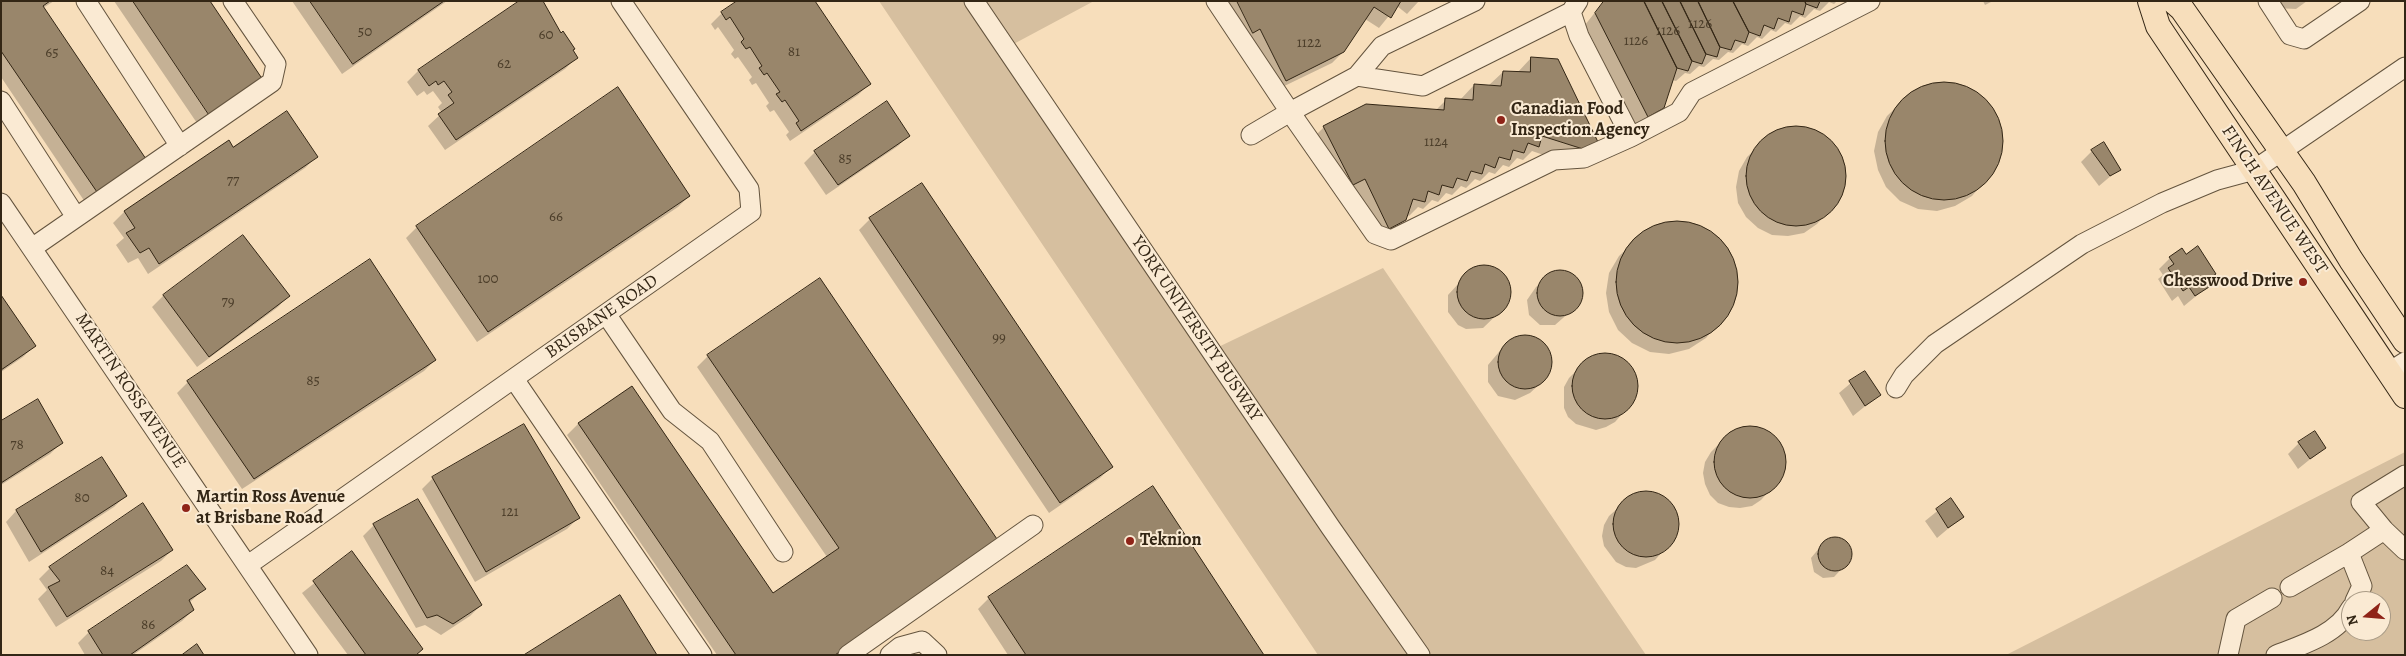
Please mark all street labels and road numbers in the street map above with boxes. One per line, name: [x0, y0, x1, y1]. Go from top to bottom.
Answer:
street label: FINCH AVENUE WEST: [2216, 122, 2332, 278]
street label: YORK UNIVERSITY BUSWAY: [1126, 232, 1266, 426]
street label: BRISBANE ROAD: [542, 270, 662, 364]
street label: MARTIN ROSS AVENUE: [70, 309, 190, 473]

